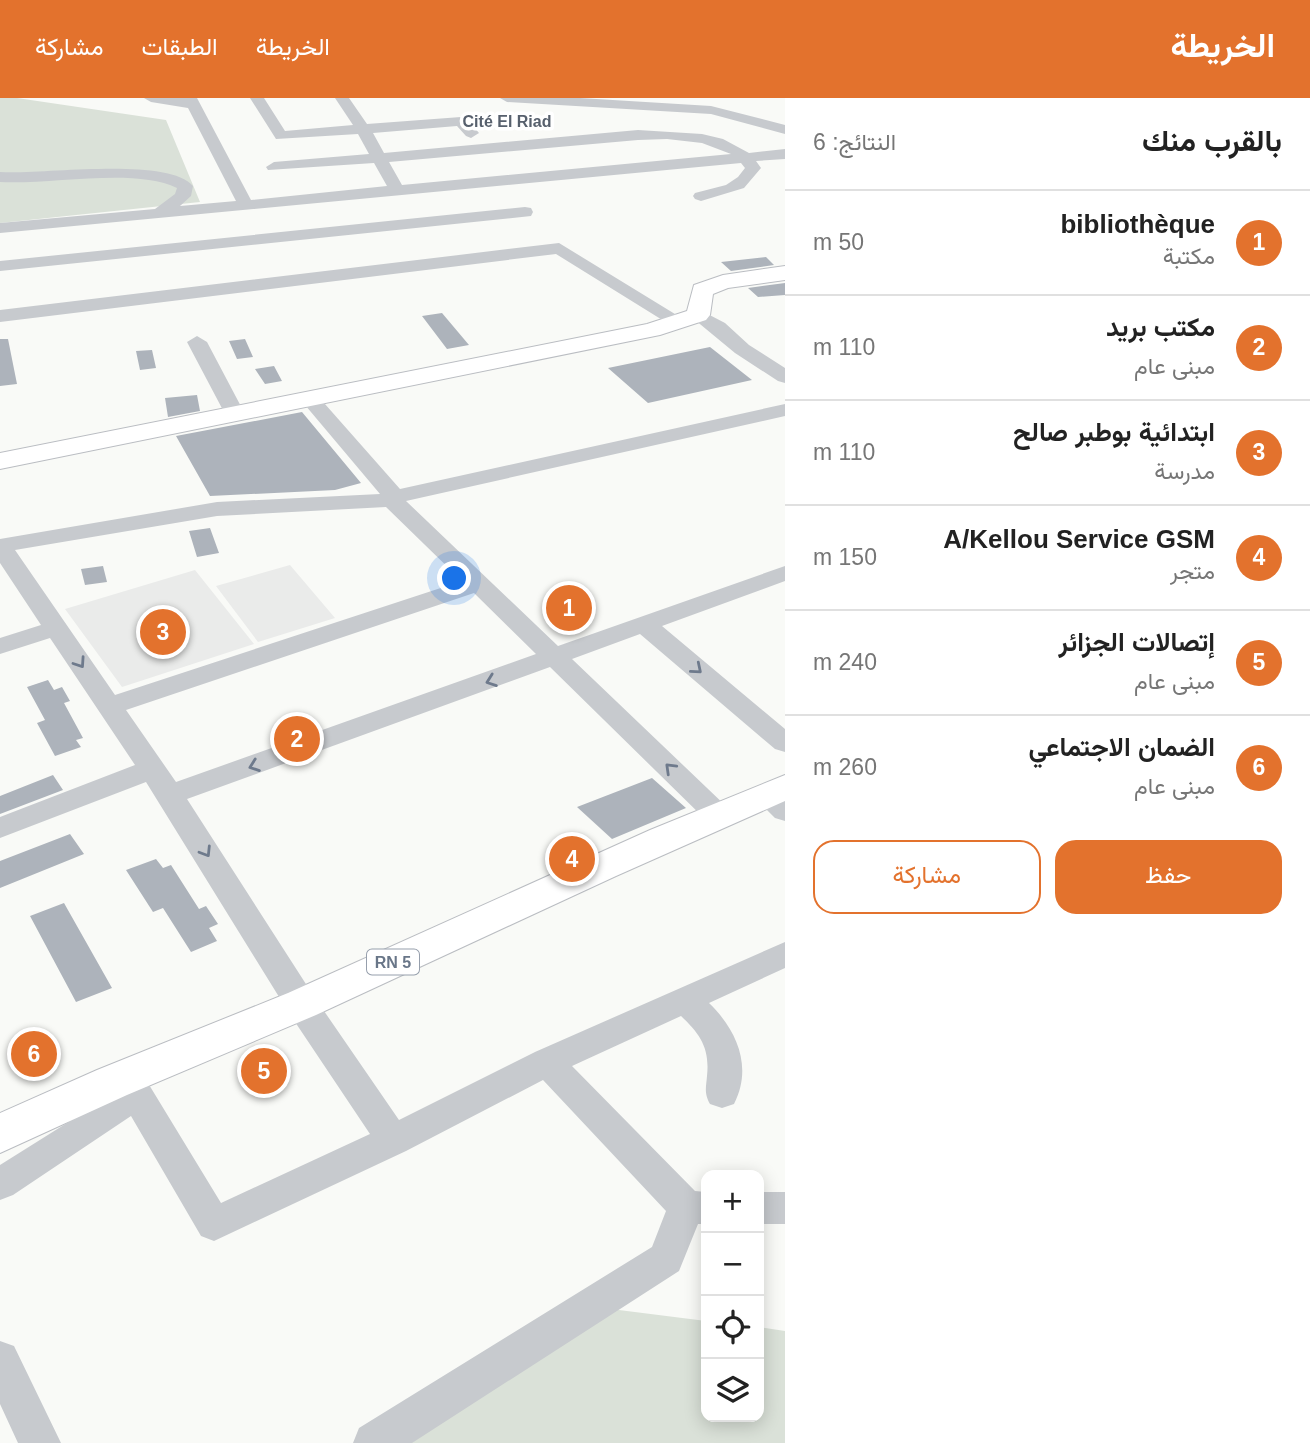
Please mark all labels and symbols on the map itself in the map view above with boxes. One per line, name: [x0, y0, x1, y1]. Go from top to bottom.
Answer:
district label: Cité El Riad: [463, 113, 551, 130]
your location: [437, 561, 471, 595]
pin: 1: [546, 582, 592, 634]
pin: 3: [140, 606, 186, 658]
one-way arrow: [72, 655, 84, 668]
one-way arrow: [689, 661, 702, 673]
one-way arrow: [485, 673, 497, 687]
pin: 2: [274, 713, 320, 765]
one-way arrow: [248, 757, 260, 771]
one-way arrow: [665, 764, 678, 777]
pin: 4: [549, 833, 595, 885]
one-way arrow: [198, 845, 211, 858]
road number: RN 5: [367, 950, 419, 974]
pin: 6: [11, 1028, 57, 1080]
pin: 5: [241, 1045, 287, 1097]

